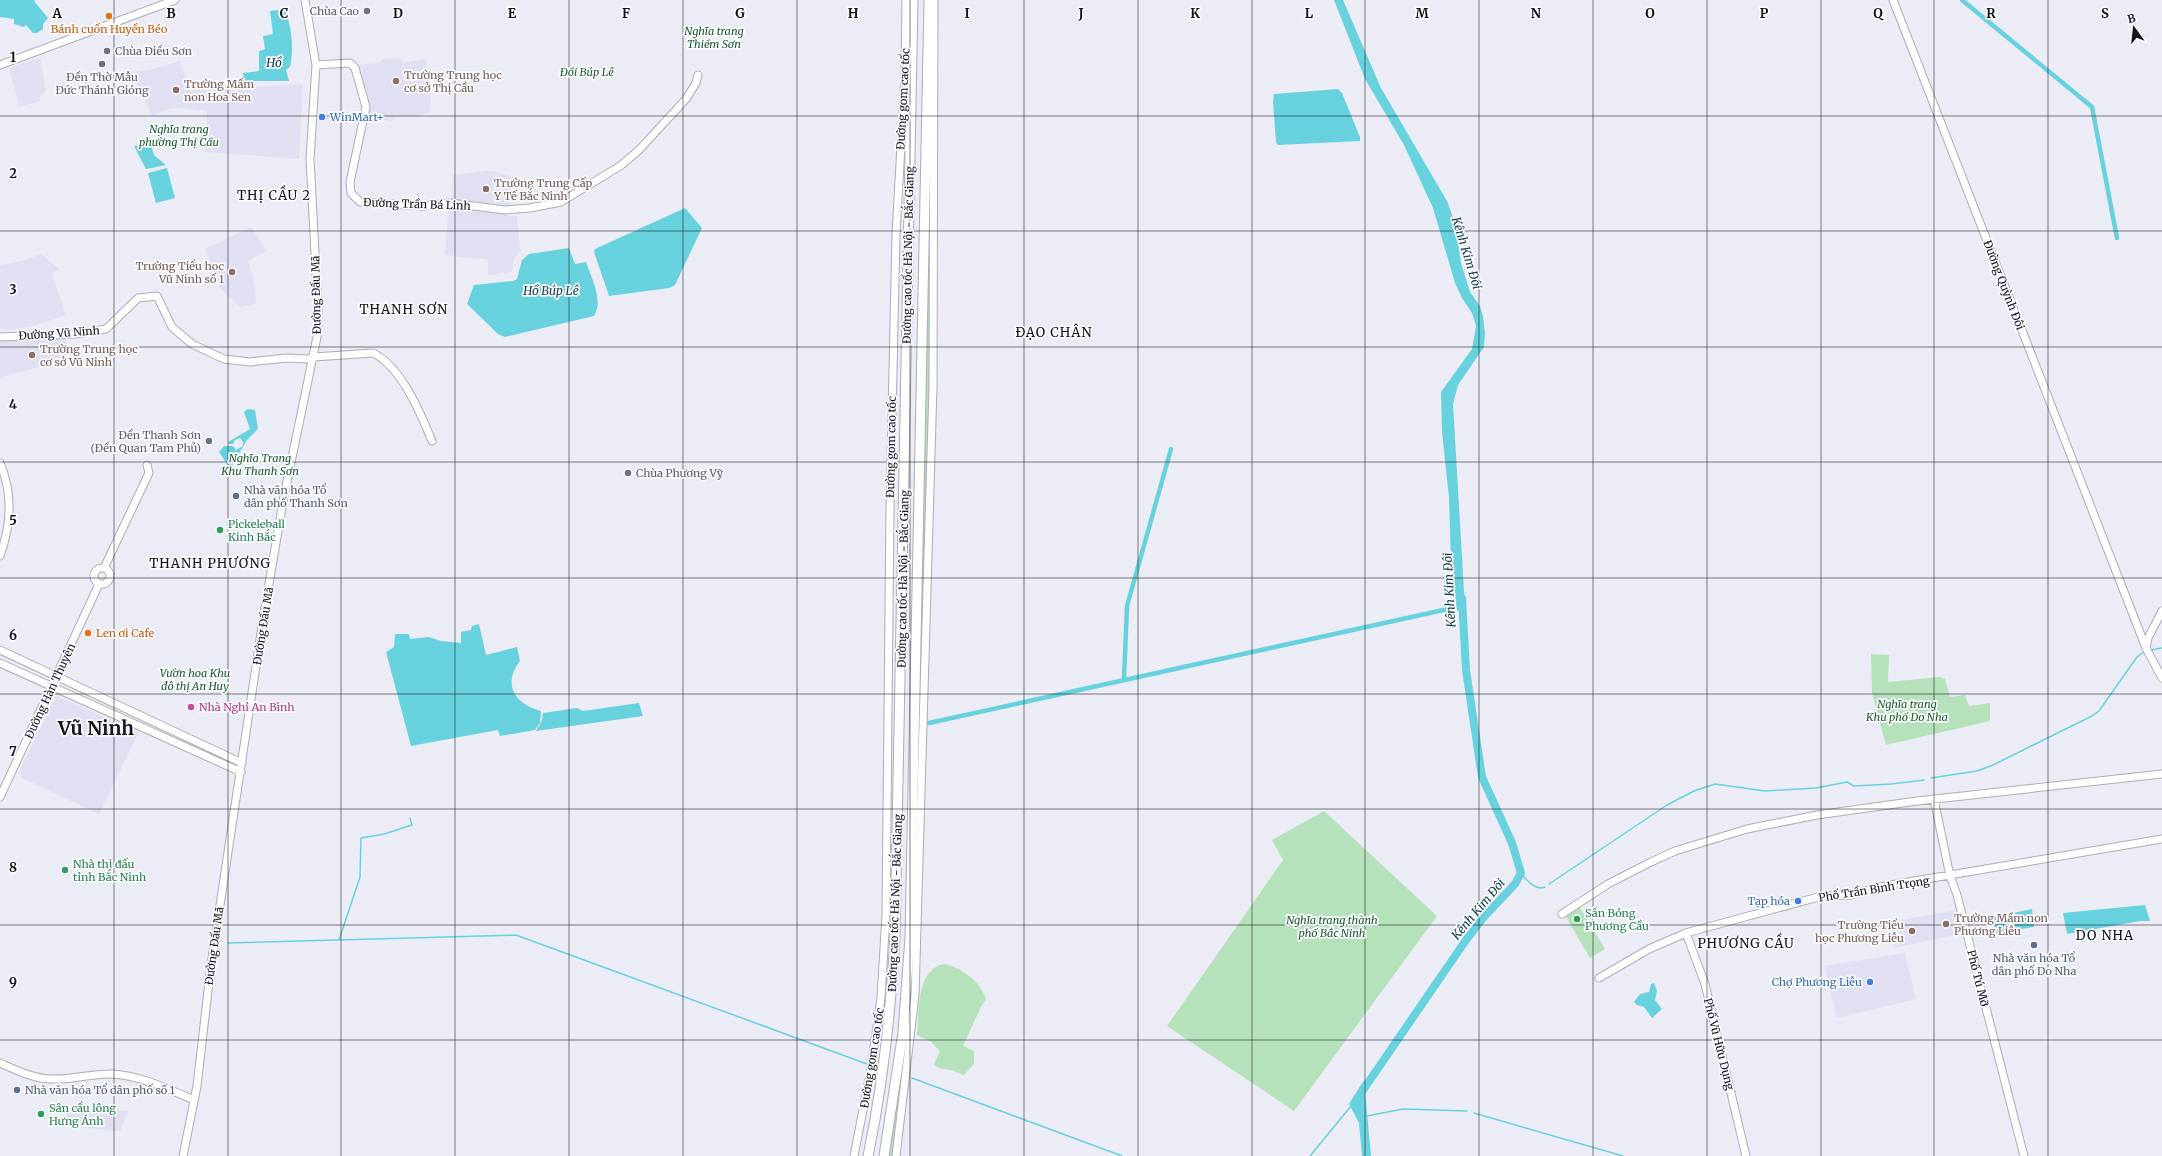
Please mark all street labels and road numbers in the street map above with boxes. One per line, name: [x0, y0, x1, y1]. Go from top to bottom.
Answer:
street label: Đường gom cao tốc: [893, 47, 913, 150]
street label: Đường cao tốc Hà Nội - Bắc Giang: [897, 166, 917, 344]
street label: Đường Trần Bá Linh: [363, 195, 472, 213]
street label: Đường Quỳnh Đôi: [1980, 238, 2028, 332]
street label: Đường Đấu Mã: [308, 255, 324, 335]
street label: Đường Vũ Ninh: [18, 323, 101, 343]
street label: Đường gom cao tốc: [883, 396, 899, 498]
street label: Đường cao tốc Hà Nội - Bắc Giang: [892, 490, 912, 668]
street label: Đường Đấu Mã: [250, 586, 276, 666]
street label: Đường Hàn Thuyên: [22, 640, 79, 741]
street label: Đường cao tốc Hà Nội - Bắc Giang: [883, 813, 905, 992]
street label: Phố Trần Bình Trọng: [1818, 873, 1931, 905]
street label: Đường Đấu Mã: [202, 906, 226, 986]
street label: Phố Tú Mỡ: [1964, 948, 1992, 1008]
street label: Phố Vũ Hữu Dụng: [1701, 997, 1737, 1092]
street label: Đường gom cao tốc: [857, 1006, 887, 1109]

